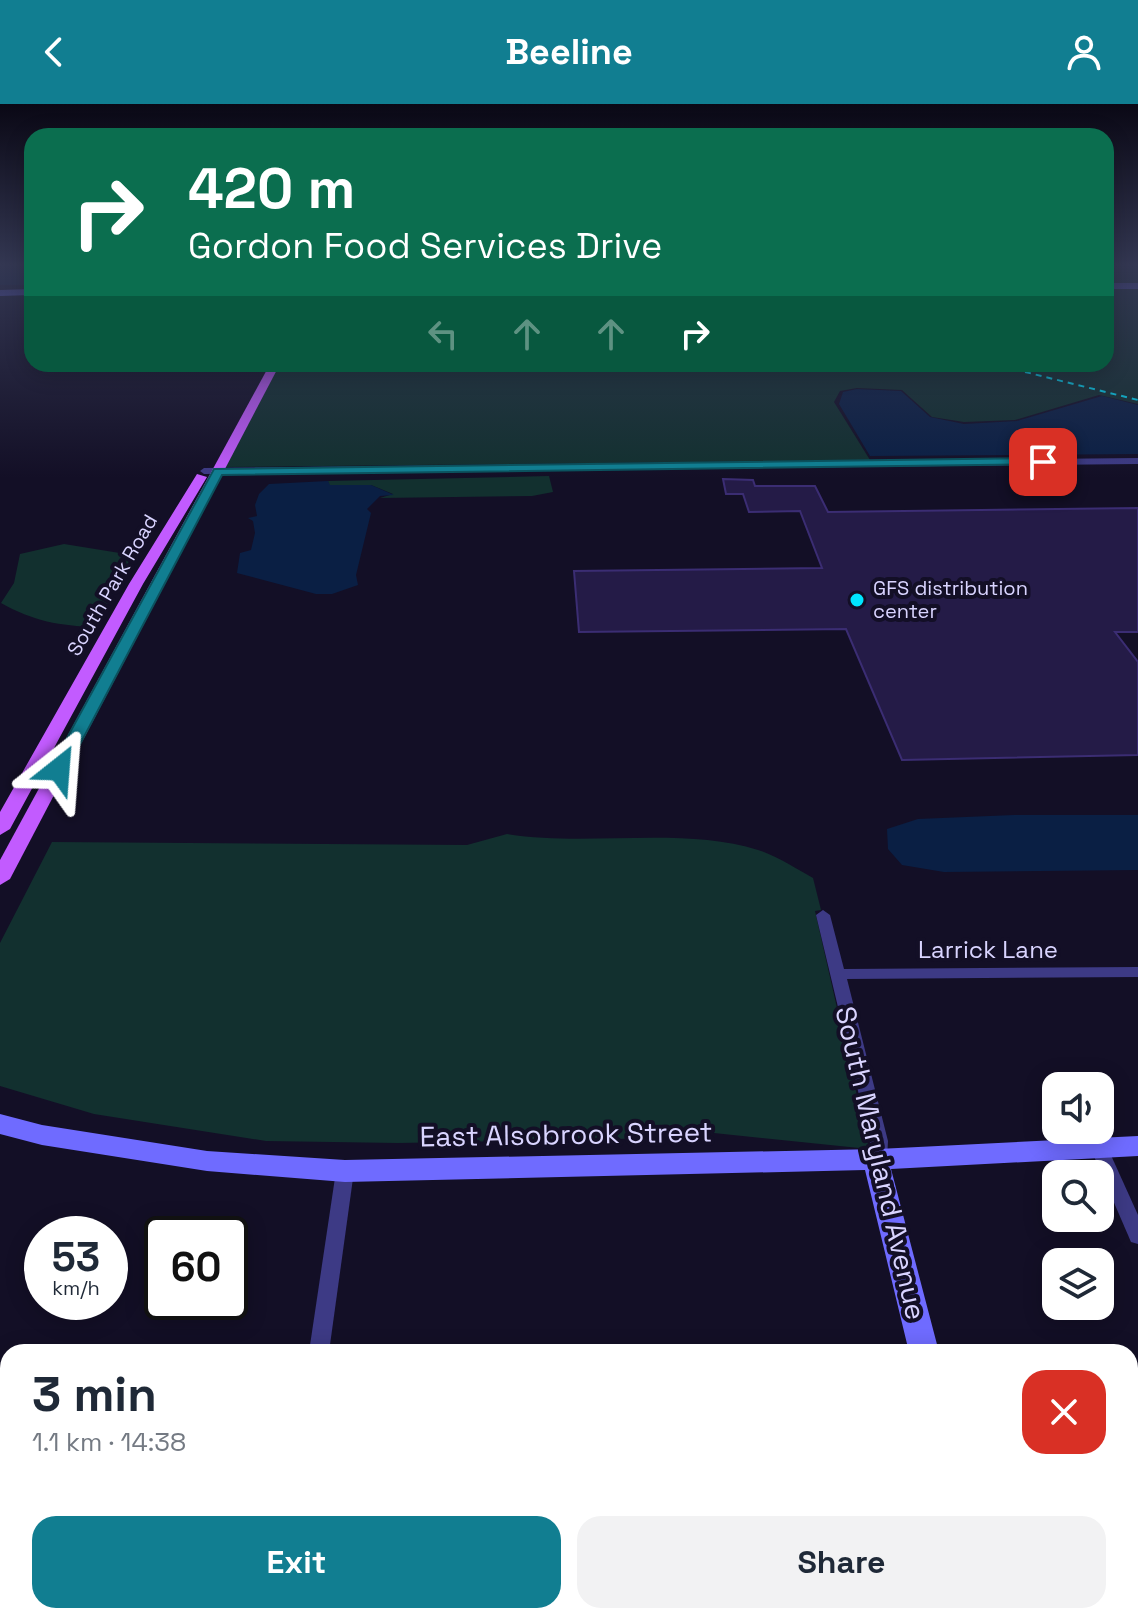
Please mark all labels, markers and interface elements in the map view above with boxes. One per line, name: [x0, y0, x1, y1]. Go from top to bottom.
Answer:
text: Beeline: [505, 29, 633, 75]
icon: back: [32, 30, 76, 74]
icon: person: [1062, 30, 1106, 74]
text: 420 m: [188, 153, 355, 224]
icon: right: [56, 160, 160, 264]
text: Gordon Food Services Drive: [188, 223, 662, 269]
icon: left: [421, 312, 465, 356]
icon: ahead: [505, 312, 549, 356]
icon: ahead: [589, 312, 633, 356]
icon: right: [673, 312, 717, 356]
pin: [1009, 428, 1077, 496]
icon: arrive: [1021, 440, 1065, 484]
street label: South Park Road: [61, 510, 163, 660]
place label: GFS distribution center: [873, 575, 1028, 624]
marker: GFS distribution center: [848, 591, 866, 609]
position arrow: [17, 727, 101, 811]
street label: Larrick Lane: [918, 934, 1058, 965]
street label: South Maryland Avenue: [827, 1003, 935, 1323]
map controls: [1042, 1072, 1114, 1320]
button: sound: [1042, 1072, 1114, 1144]
street label: East Alsobrook Street: [419, 1113, 713, 1155]
button: search: [1042, 1160, 1114, 1232]
speed limit sign: 60: [144, 1216, 248, 1320]
text: 53: [52, 1232, 100, 1283]
button: layers: [1042, 1248, 1114, 1320]
text: km/h: [52, 1275, 100, 1301]
text: 3 min: [32, 1364, 157, 1425]
button: close: [1022, 1370, 1106, 1454]
text: 1.1 km · 14:38: [32, 1425, 186, 1459]
button: Exit: [32, 1516, 561, 1608]
button: Share: [577, 1516, 1106, 1608]

